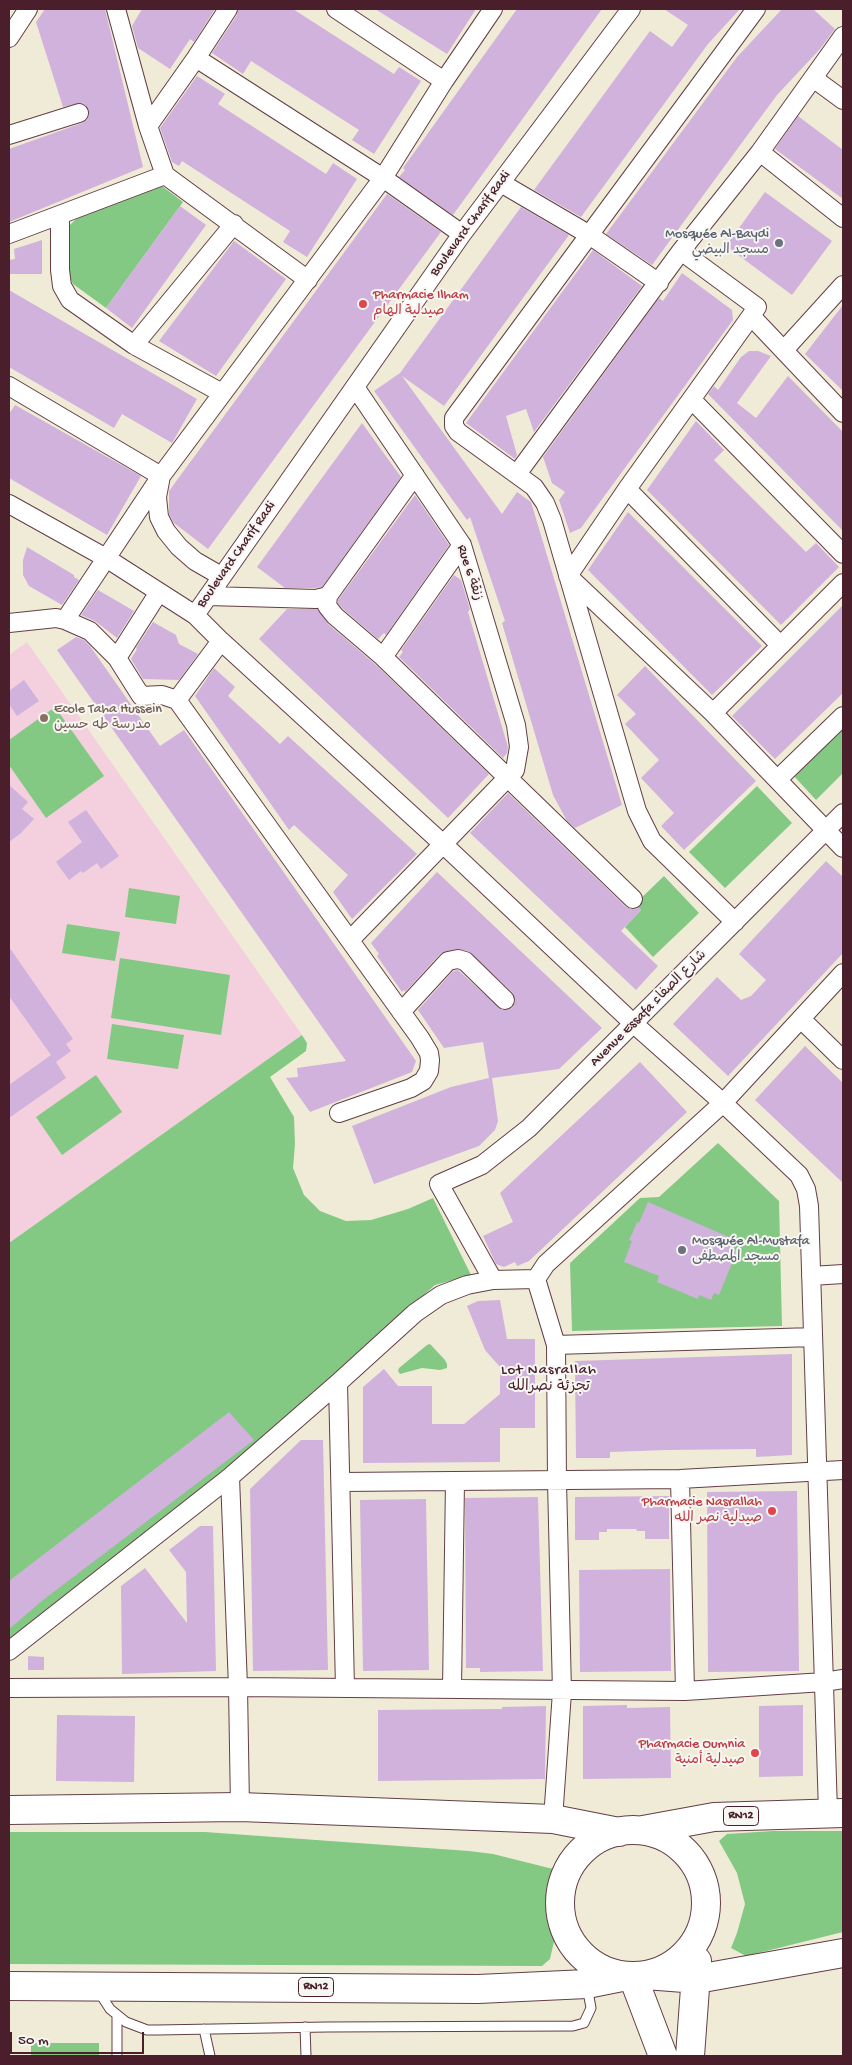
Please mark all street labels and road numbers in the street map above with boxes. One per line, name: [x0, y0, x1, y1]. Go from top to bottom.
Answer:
street label: Boulevard Charif Radi: [427, 168, 515, 280]
street label: Boulevard Charif Radi: [194, 498, 280, 612]
street label: Rue 6 زنقة: [452, 543, 486, 603]
street label: Avenue Essafa شارع الصفاء: [587, 947, 711, 1071]
road number: RN12: [724, 1806, 758, 1825]
road number: RN12: [298, 1978, 334, 1996]

